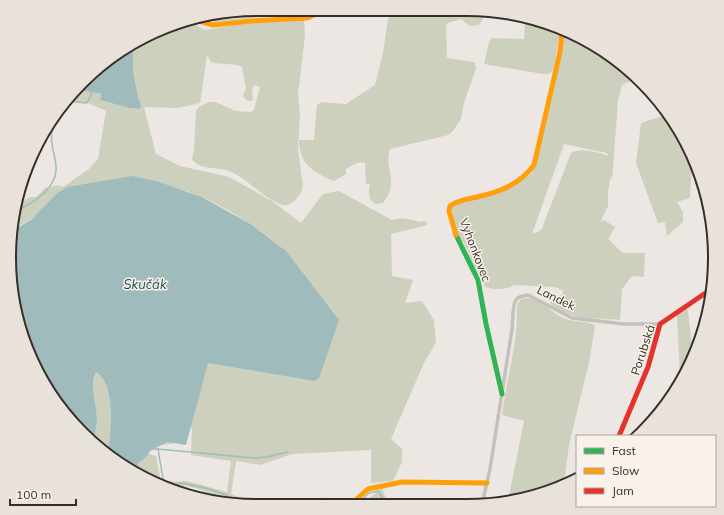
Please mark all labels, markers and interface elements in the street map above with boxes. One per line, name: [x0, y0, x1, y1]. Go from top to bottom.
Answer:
street label: Vyhonkovec: [456, 216, 494, 284]
water label: Skučák: [123, 276, 167, 292]
street label: Landek: [535, 282, 579, 314]
street label: Porubská: [627, 323, 658, 377]
legend: [576, 435, 716, 507]
text: Fast: [612, 443, 636, 458]
text: Slow: [612, 463, 640, 478]
scale bar: [10, 481, 76, 507]
text: Jam: [612, 483, 634, 498]
text: 100 m: [16, 487, 51, 502]

